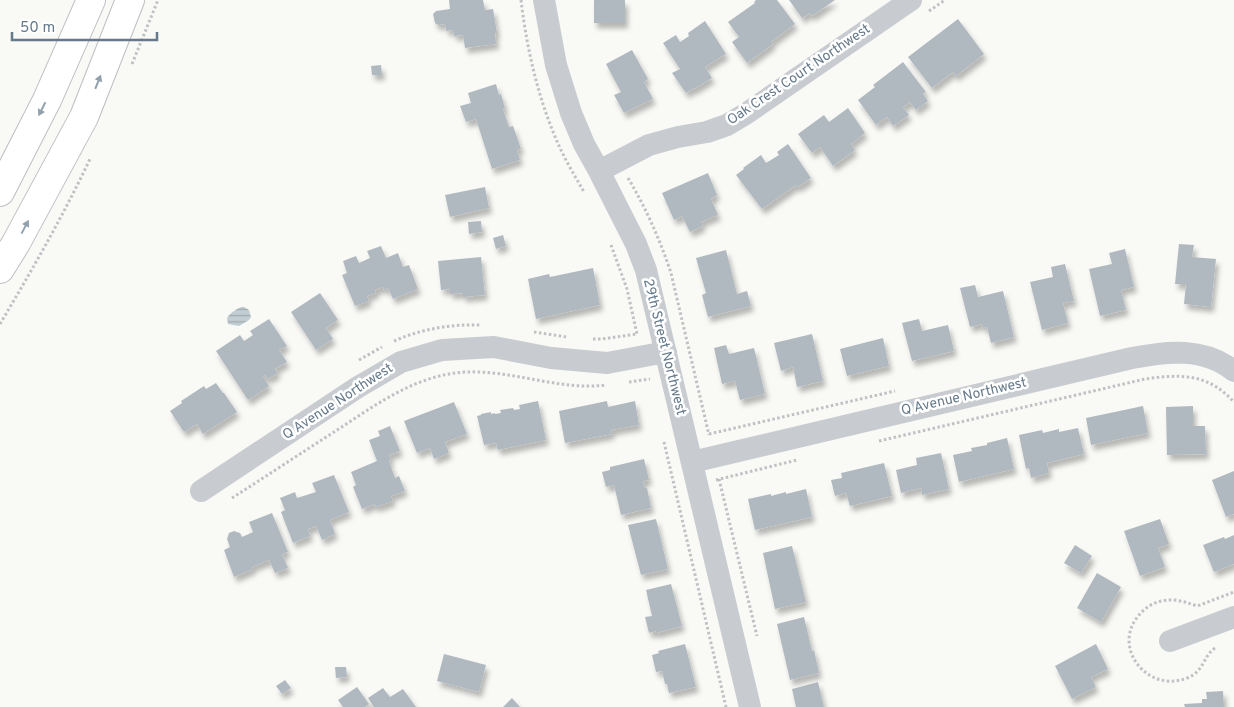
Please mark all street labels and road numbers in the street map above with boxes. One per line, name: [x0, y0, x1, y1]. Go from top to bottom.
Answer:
street label: Oak Crest Court Northwest: [724, 21, 874, 129]
street label: 29th Street Northwest: [639, 277, 689, 417]
street label: Q Avenue Northwest: [280, 360, 396, 444]
street label: Q Avenue Northwest: [900, 374, 1028, 420]

